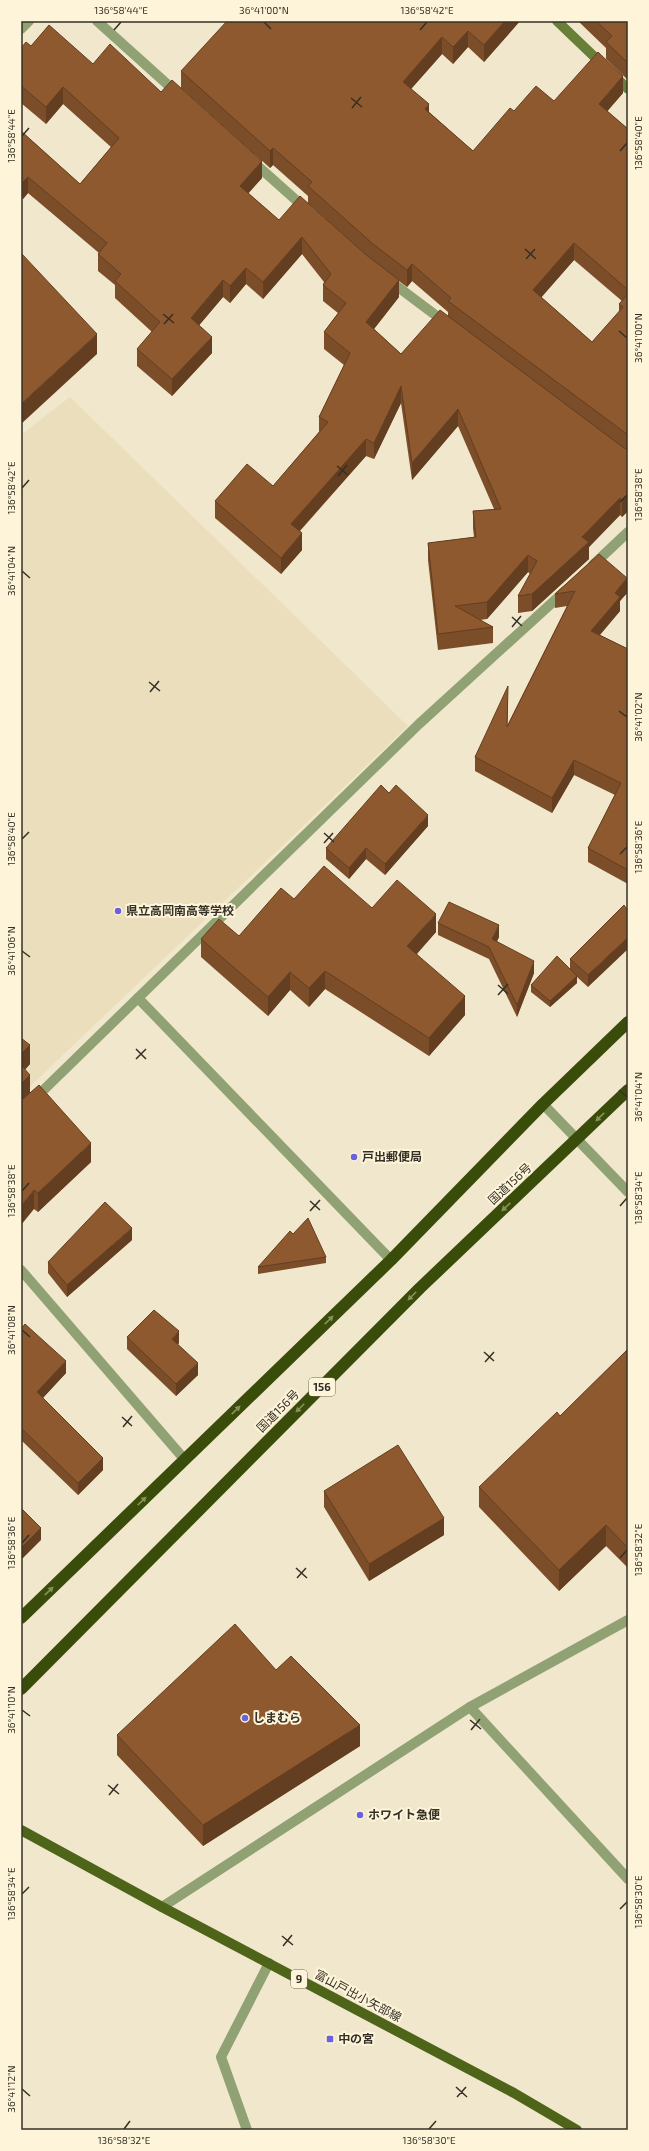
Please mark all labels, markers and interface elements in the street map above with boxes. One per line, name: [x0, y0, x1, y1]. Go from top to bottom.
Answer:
text: 136°58'44"E: [94, 4, 148, 16]
text: 36°41'00"N: [239, 4, 289, 16]
text: 136°58'42"E: [400, 4, 454, 16]
text: 136°58'44"E: [5, 109, 17, 163]
text: 136°58'40"E: [632, 116, 644, 170]
text: 36°41'00"N: [632, 313, 644, 363]
text: 136°58'42"E: [5, 461, 17, 515]
text: 136°58'38"E: [632, 468, 644, 522]
text: 36°41'04"N: [5, 546, 17, 596]
text: 36°41'02"N: [632, 692, 644, 742]
text: 136°58'40"E: [5, 812, 17, 866]
text: 136°58'36"E: [632, 820, 644, 873]
place label: 県立高岡南高等学校: [126, 903, 234, 917]
marker: 県立高岡南高等学校: [113, 906, 123, 916]
text: 36°41'06"N: [5, 926, 17, 976]
text: 36°41'04"N: [632, 1072, 644, 1122]
one-way arrow: [595, 1112, 605, 1122]
place label: 戸出郵便局: [362, 1149, 422, 1163]
marker: 戸出郵便局: [349, 1152, 359, 1162]
street label: 国道156号: [485, 1160, 534, 1207]
text: 136°58'38"E: [5, 1164, 17, 1218]
text: 136°58'34"E: [632, 1171, 644, 1225]
one-way arrow: [501, 1202, 511, 1212]
one-way arrow: [407, 1291, 416, 1301]
text: 36°41'08"N: [5, 1305, 17, 1355]
one-way arrow: [324, 1315, 334, 1325]
road number: 156: [309, 1378, 335, 1396]
street label: 国道156号: [253, 1386, 301, 1434]
one-way arrow: [295, 1403, 305, 1413]
one-way arrow: [231, 1405, 241, 1415]
one-way arrow: [137, 1496, 147, 1505]
text: 136°58'36"E: [5, 1516, 17, 1569]
text: 136°58'32"E: [632, 1523, 644, 1576]
one-way arrow: [44, 1586, 54, 1596]
text: 36°41'10"N: [5, 1686, 17, 1734]
place label: しまむら: [253, 1710, 301, 1724]
marker: しまむら: [240, 1713, 250, 1723]
place label: ホワイト急便: [368, 1807, 440, 1821]
marker: ホワイト急便: [355, 1810, 365, 1820]
text: 136°58'34"E: [5, 1867, 17, 1921]
text: 136°58'30"E: [632, 1875, 644, 1929]
street label: 富山戸出小矢部線: [313, 1966, 404, 2024]
road number: 9: [291, 1970, 307, 1988]
place label: 中の宮: [338, 2031, 374, 2045]
marker: 中の宮: [325, 2034, 335, 2044]
text: 36°41'12"N: [5, 2065, 17, 2113]
text: 136°58'32"E: [98, 2134, 151, 2146]
text: 136°58'30"E: [402, 2134, 456, 2146]

